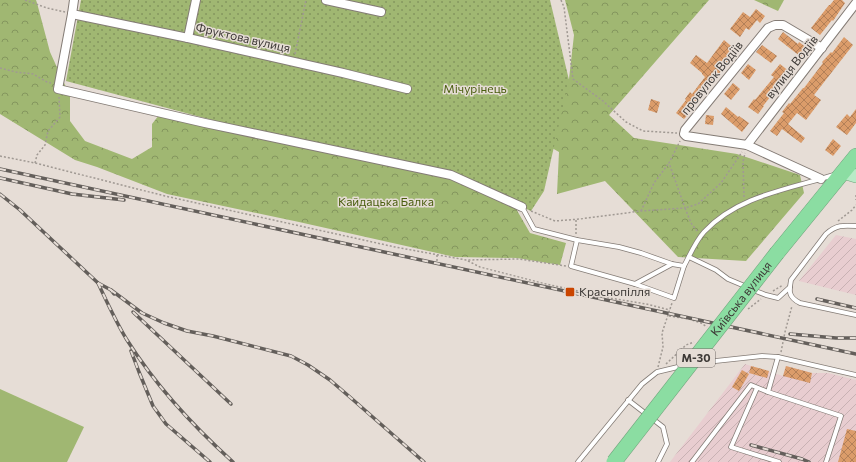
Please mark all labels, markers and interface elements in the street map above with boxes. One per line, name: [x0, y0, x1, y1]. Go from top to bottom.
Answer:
street label: Фруктова вулиця: [195, 19, 292, 55]
street label: вулиця Водіїв: [762, 32, 820, 101]
street label: провулок Водіїв: [677, 38, 745, 117]
park label: Мічурінець: [443, 81, 507, 95]
park label: Кайдацька Балка: [338, 194, 434, 208]
street label: Київська вулиця: [707, 258, 774, 338]
place label: Краснопілля: [579, 284, 650, 298]
marker: Краснопілля: [564, 286, 576, 298]
road number: М-30: [677, 349, 715, 367]

